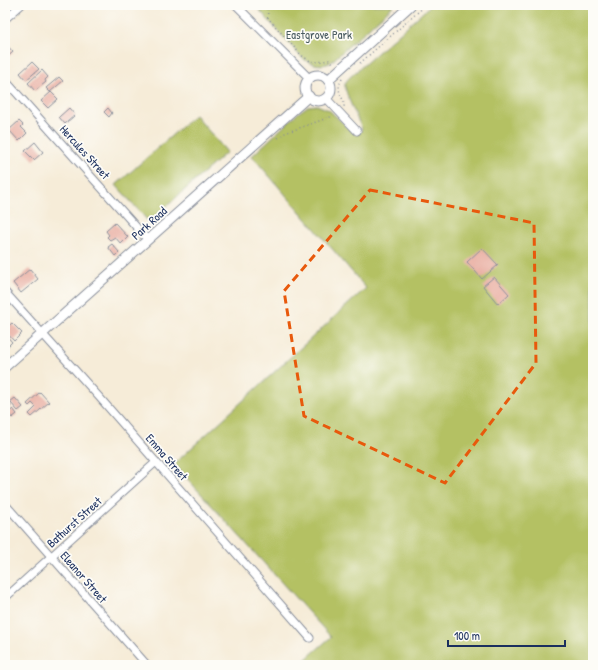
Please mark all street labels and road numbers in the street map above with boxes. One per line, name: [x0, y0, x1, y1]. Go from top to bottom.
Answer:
street label: Hercules Street: [56, 121, 115, 184]
street label: Park Road: [128, 202, 171, 244]
street label: Emma Street: [142, 430, 193, 485]
street label: Bathurst Street: [43, 492, 106, 551]
street label: Eleanor Street: [57, 547, 112, 607]

